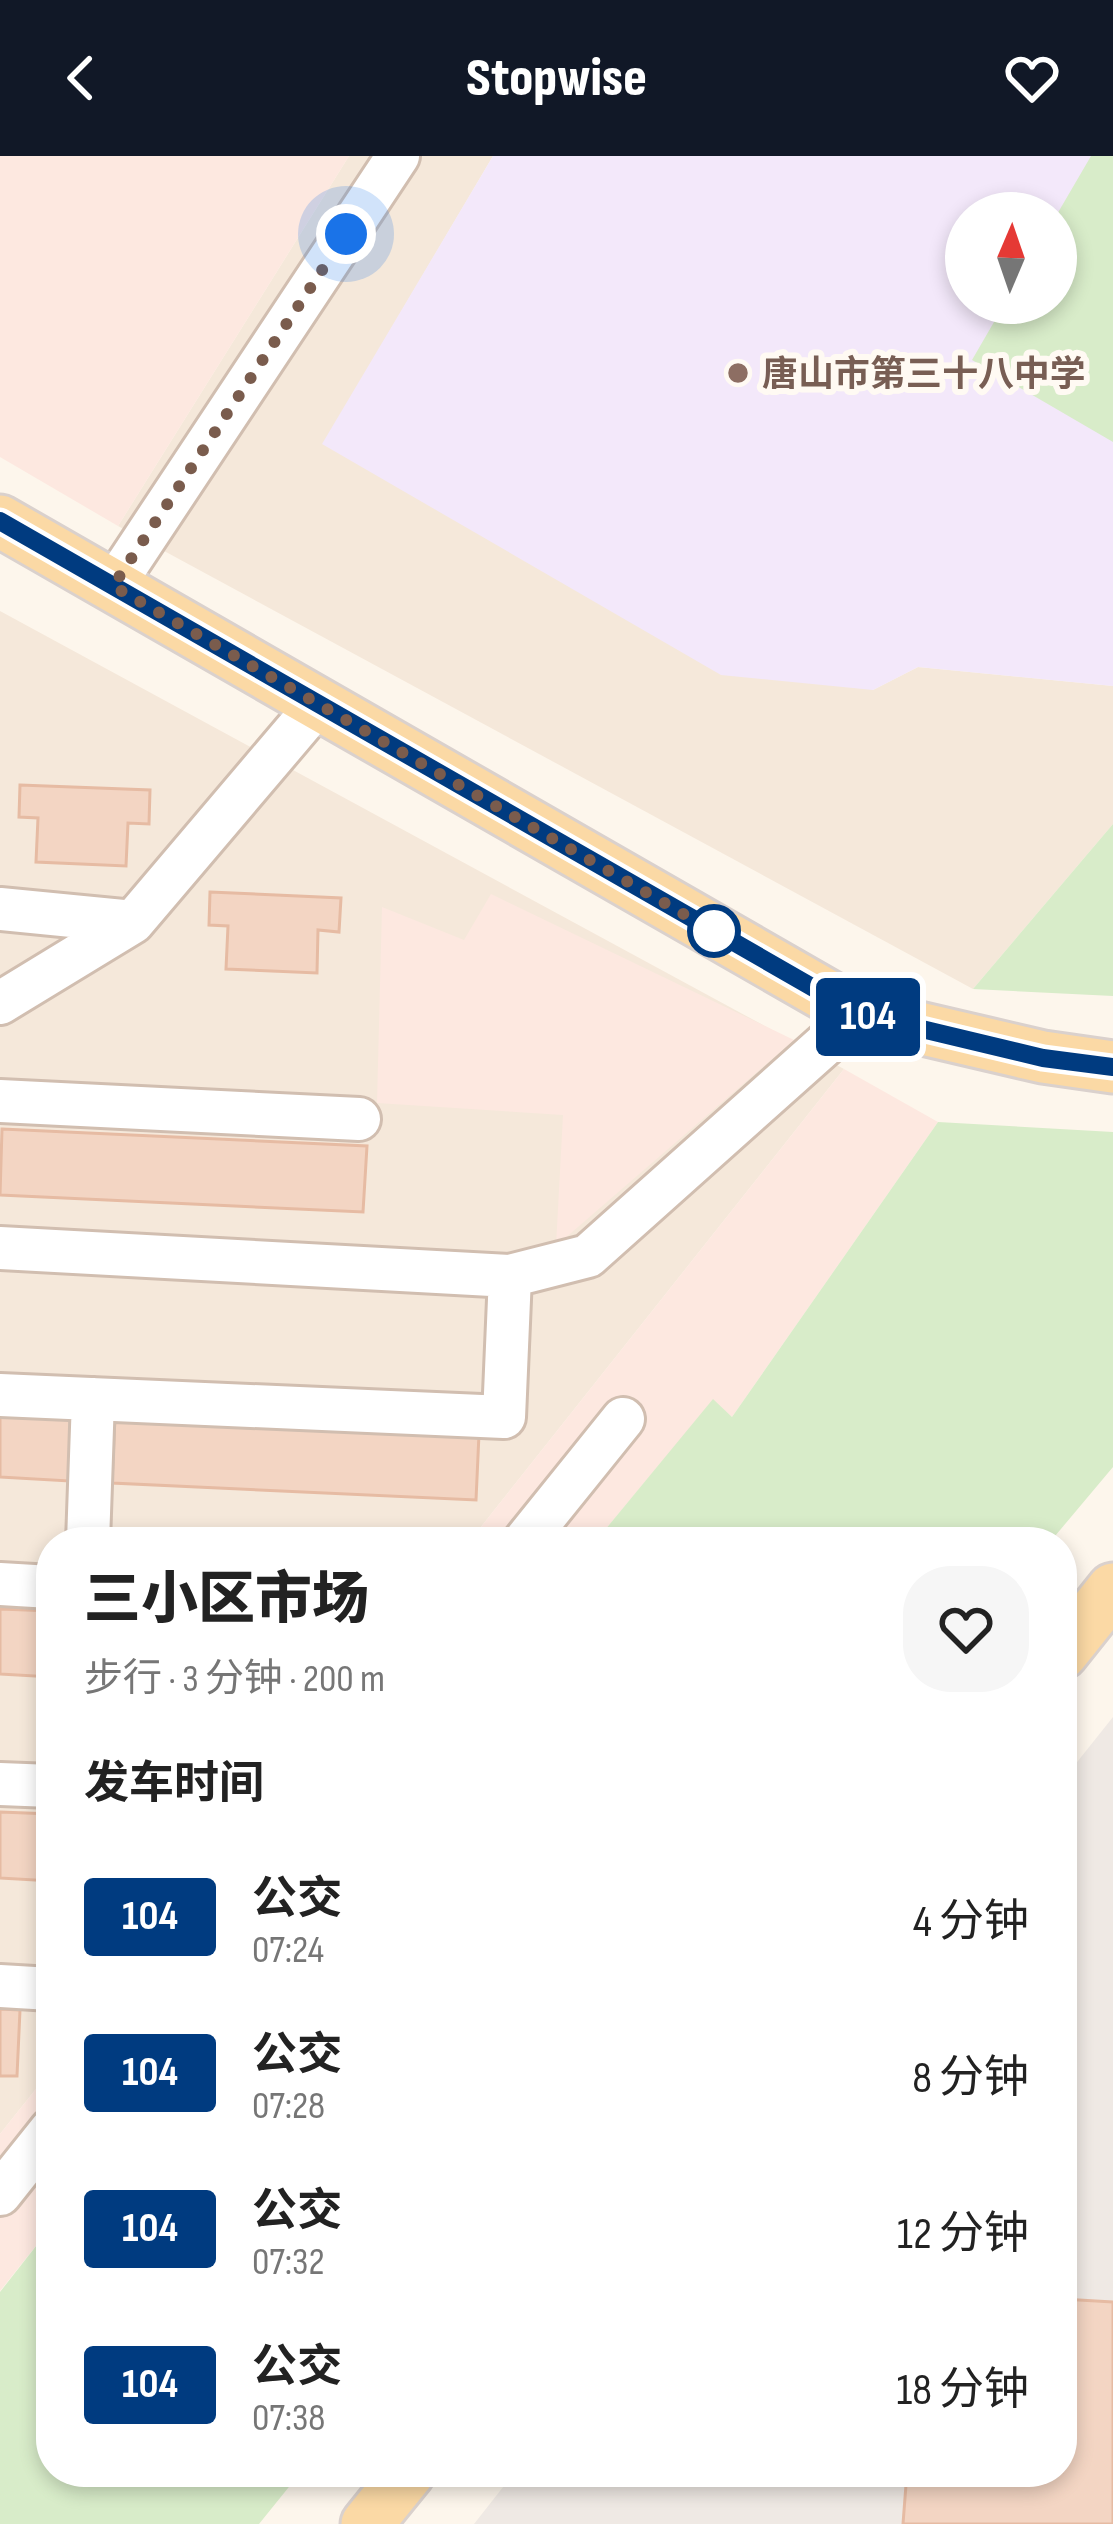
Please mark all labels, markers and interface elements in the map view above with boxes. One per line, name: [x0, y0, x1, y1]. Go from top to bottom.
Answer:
icon: back: [48, 45, 114, 111]
icon: heart: [999, 45, 1065, 111]
text: Stopwise: [466, 46, 647, 111]
north arrow: [945, 192, 1077, 324]
map controls: [945, 192, 1077, 324]
your location: [316, 204, 376, 264]
place label: 唐山市第三十八中学: [762, 354, 1086, 397]
marker: 唐山市第三十八中学: [725, 360, 751, 386]
unlabelled marker: [689, 906, 739, 956]
line badge: 104: [799, 978, 937, 1056]
text: 104: [840, 991, 896, 1042]
button: heart: [903, 1566, 1029, 1692]
text: 三小区市场: [84, 1567, 369, 1635]
text: 步行 · 3 分钟 · 200 m: [84, 1656, 385, 1703]
text: 发车时间: [84, 1757, 264, 1812]
text: 公交: [252, 1872, 342, 1927]
text: 104: [122, 1891, 178, 1942]
text: 4 分钟: [913, 1895, 1029, 1950]
text: 07:24: [252, 1927, 324, 1974]
text: 公交: [252, 2028, 342, 2083]
text: 104: [122, 2047, 178, 2098]
text: 8 分钟: [912, 2051, 1029, 2106]
text: 07:28: [252, 2083, 325, 2130]
text: 公交: [252, 2184, 342, 2239]
text: 104: [122, 2203, 178, 2254]
text: 12 分钟: [897, 2207, 1029, 2262]
text: 07:32: [252, 2239, 324, 2286]
text: 公交: [252, 2340, 342, 2395]
text: 104: [122, 2359, 178, 2410]
text: 18 分钟: [896, 2363, 1029, 2418]
text: 07:38: [252, 2395, 325, 2442]

